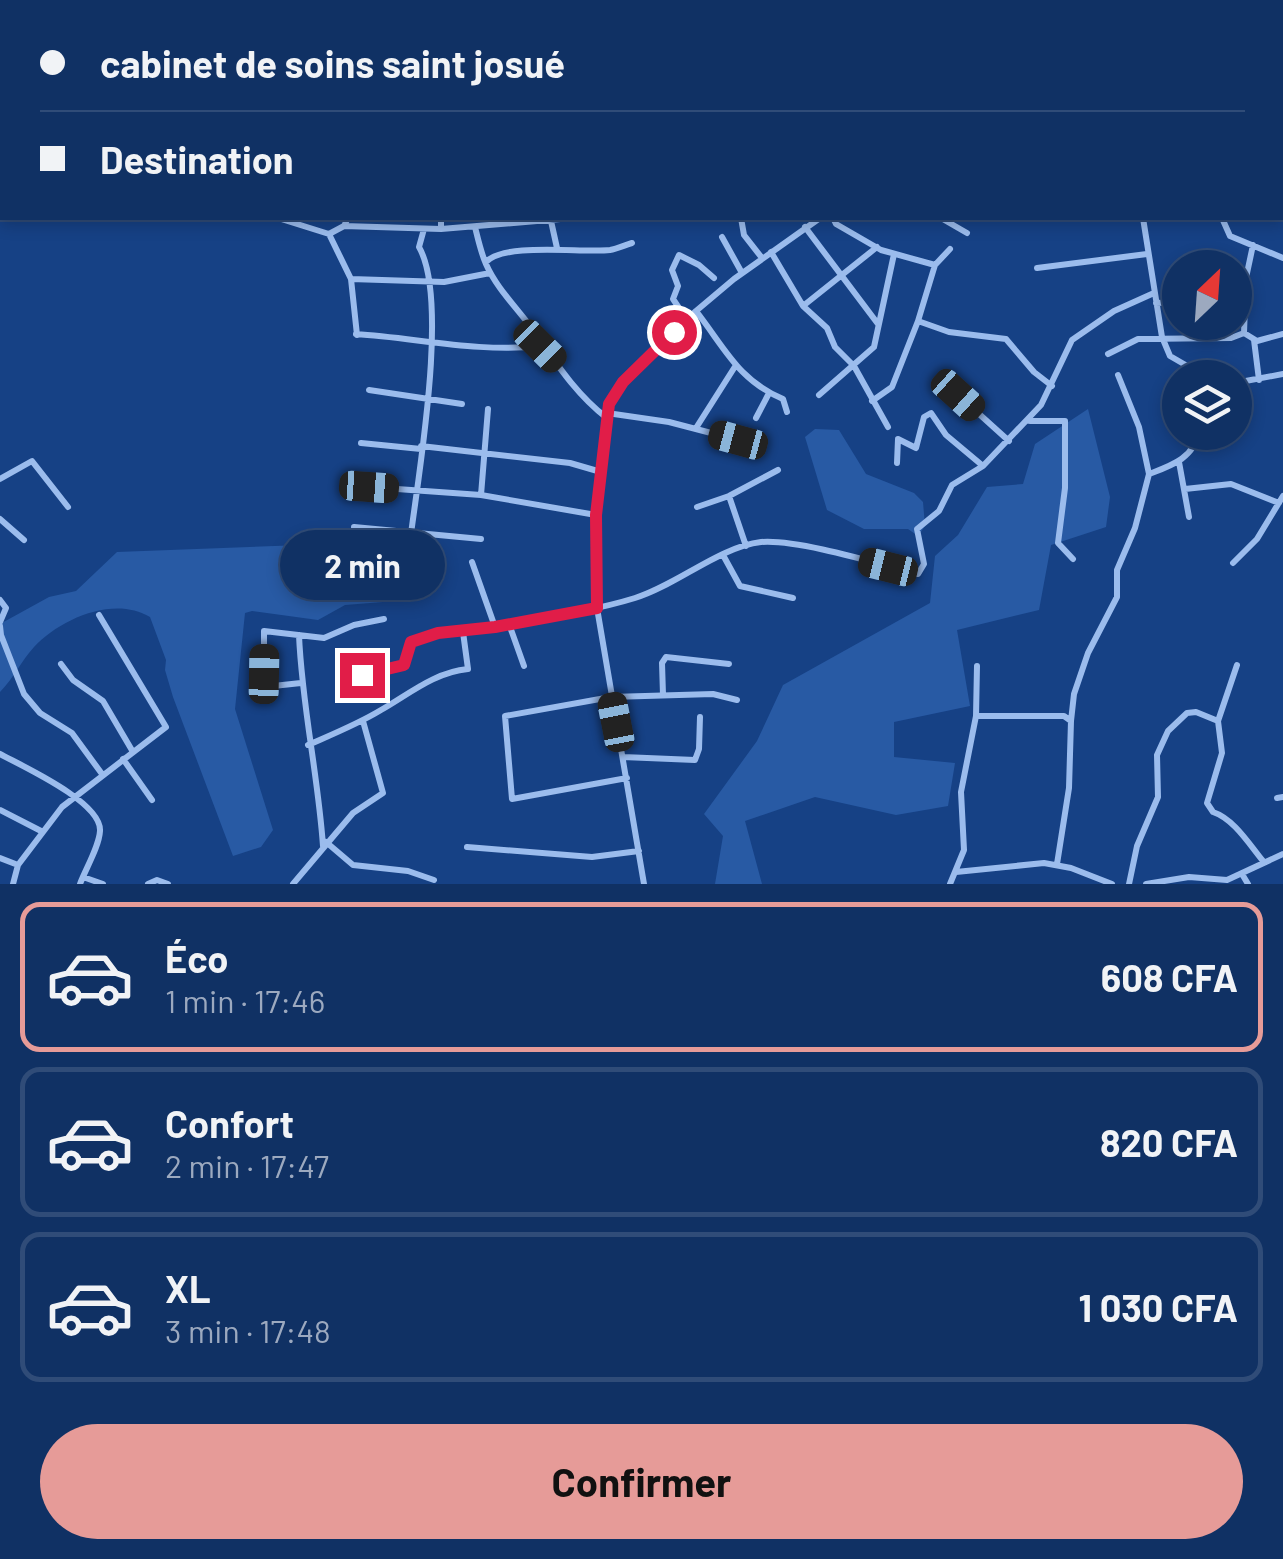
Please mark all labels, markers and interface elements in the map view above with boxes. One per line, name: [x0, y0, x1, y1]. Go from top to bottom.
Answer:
text: cabinet de soins saint josué: [100, 40, 565, 86]
text: Destination: [100, 136, 294, 182]
north arrow: [1162, 250, 1252, 340]
map controls: [1162, 250, 1252, 450]
route start: [652, 310, 697, 355]
car: [508, 314, 572, 378]
button: layers: [1162, 360, 1252, 450]
car: [926, 364, 990, 426]
car: [705, 418, 771, 462]
car: [338, 470, 400, 504]
callout: 2 min: [280, 530, 444, 600]
car: [855, 545, 921, 589]
text: 2 min: [324, 546, 401, 584]
car: [248, 644, 280, 704]
route end: [340, 653, 385, 698]
car: [596, 690, 636, 754]
icon: car: [45, 932, 135, 1022]
text: Éco: [165, 935, 229, 981]
text: 608 CFA: [1101, 954, 1238, 1000]
text: 1 min · 17:46: [165, 981, 325, 1019]
icon: car: [45, 1097, 135, 1187]
text: Confort: [165, 1100, 294, 1146]
text: 820 CFA: [1100, 1119, 1238, 1165]
text: 2 min · 17:47: [165, 1146, 329, 1184]
icon: car: [45, 1262, 135, 1352]
text: XL: [165, 1265, 211, 1311]
text: 1 030 CFA: [1079, 1284, 1238, 1330]
text: 3 min · 17:48: [165, 1311, 331, 1349]
button: Confirmer: [40, 1424, 1243, 1539]

